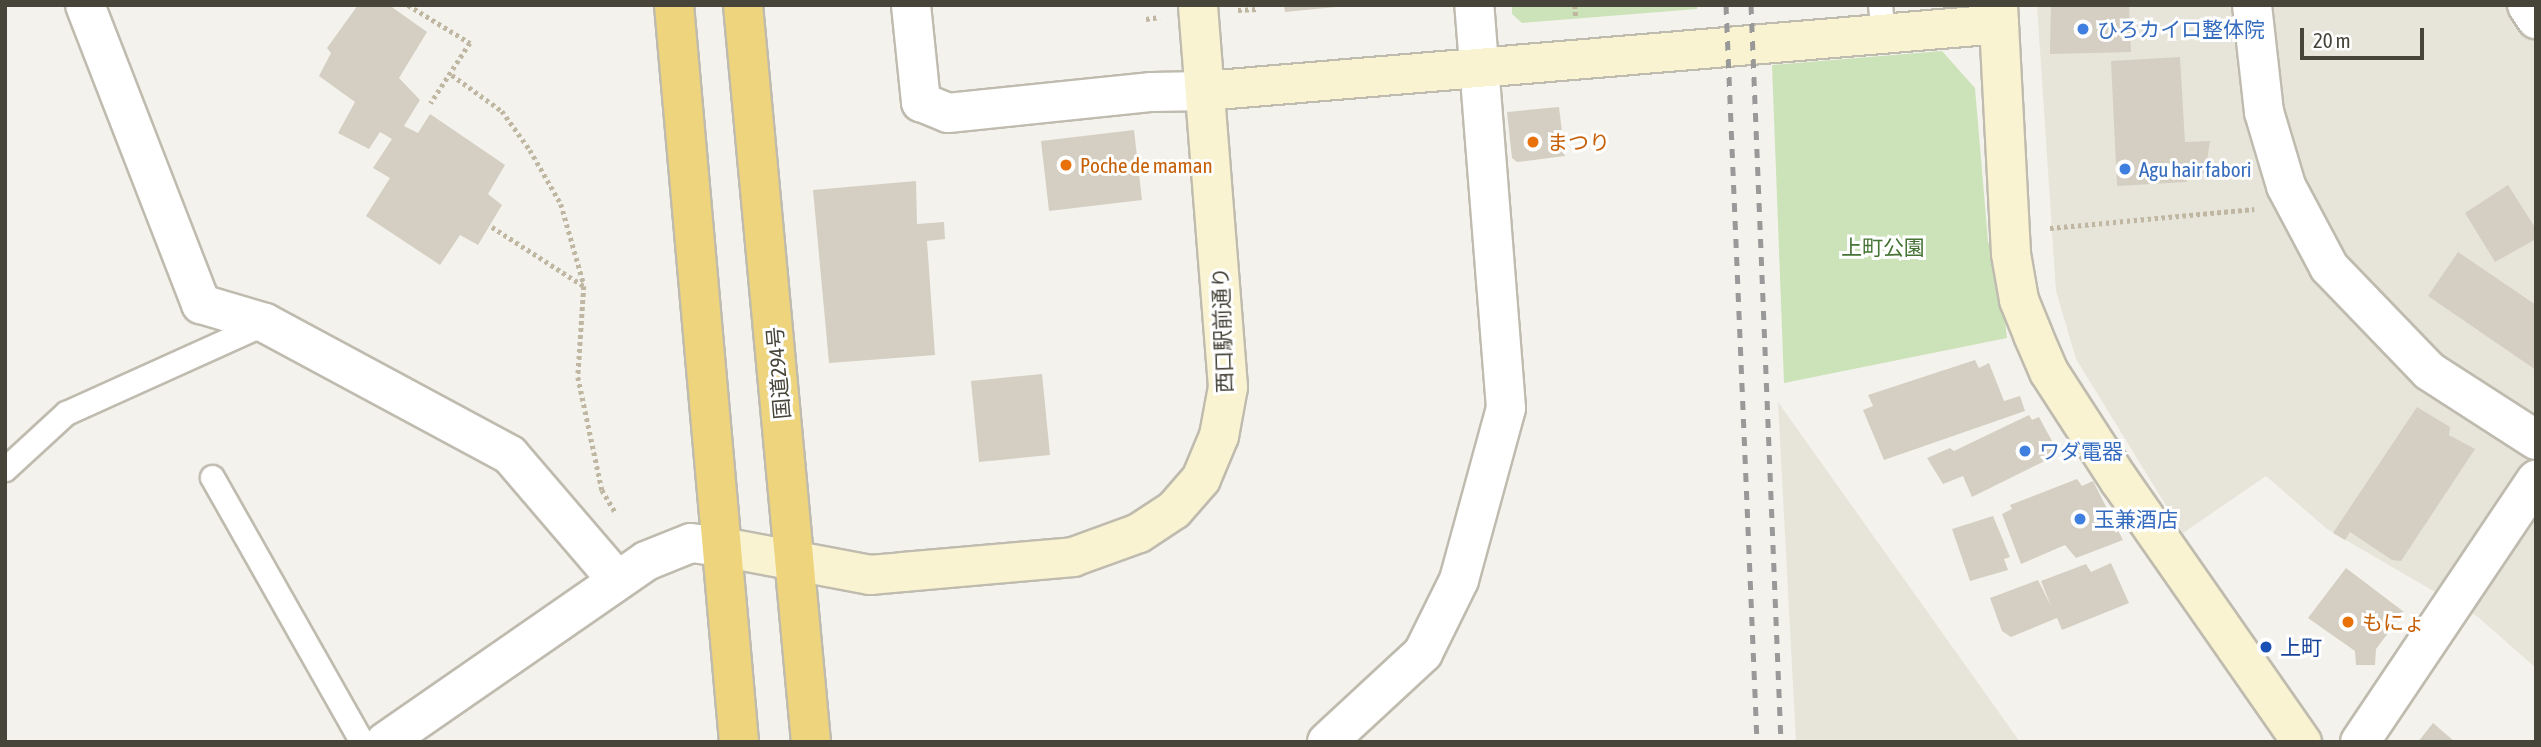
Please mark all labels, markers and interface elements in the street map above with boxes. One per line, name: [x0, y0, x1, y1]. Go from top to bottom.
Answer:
scale bar: [2303, 14, 2427, 58]
place label: ひろカイロ整体院: [2097, 16, 2265, 42]
marker: ひろカイロ整体院: [2075, 21, 2091, 37]
text: 20 m: [2313, 28, 2351, 52]
place label: まつり: [1547, 129, 1610, 155]
marker: まつり: [1525, 134, 1541, 150]
place label: Poche de maman: [1080, 152, 1213, 178]
place label: Agu hair fabori: [2139, 156, 2252, 182]
marker: Poche de maman: [1058, 157, 1074, 173]
marker: Agu hair fabori: [2117, 161, 2133, 177]
park label: 上町公園: [1841, 234, 1925, 260]
street label: 西口駅前通り: [1207, 267, 1237, 393]
street label: 国道294号: [761, 326, 795, 420]
place label: ワダ電器: [2039, 438, 2123, 464]
marker: ワダ電器: [2017, 443, 2033, 459]
place label: 玉兼酒店: [2094, 506, 2178, 532]
marker: 玉兼酒店: [2072, 511, 2088, 527]
place label: もにょ: [2362, 609, 2425, 635]
marker: もにょ: [2340, 614, 2356, 630]
place label: 上町: [2280, 634, 2322, 660]
marker: 上町: [2258, 639, 2274, 655]

